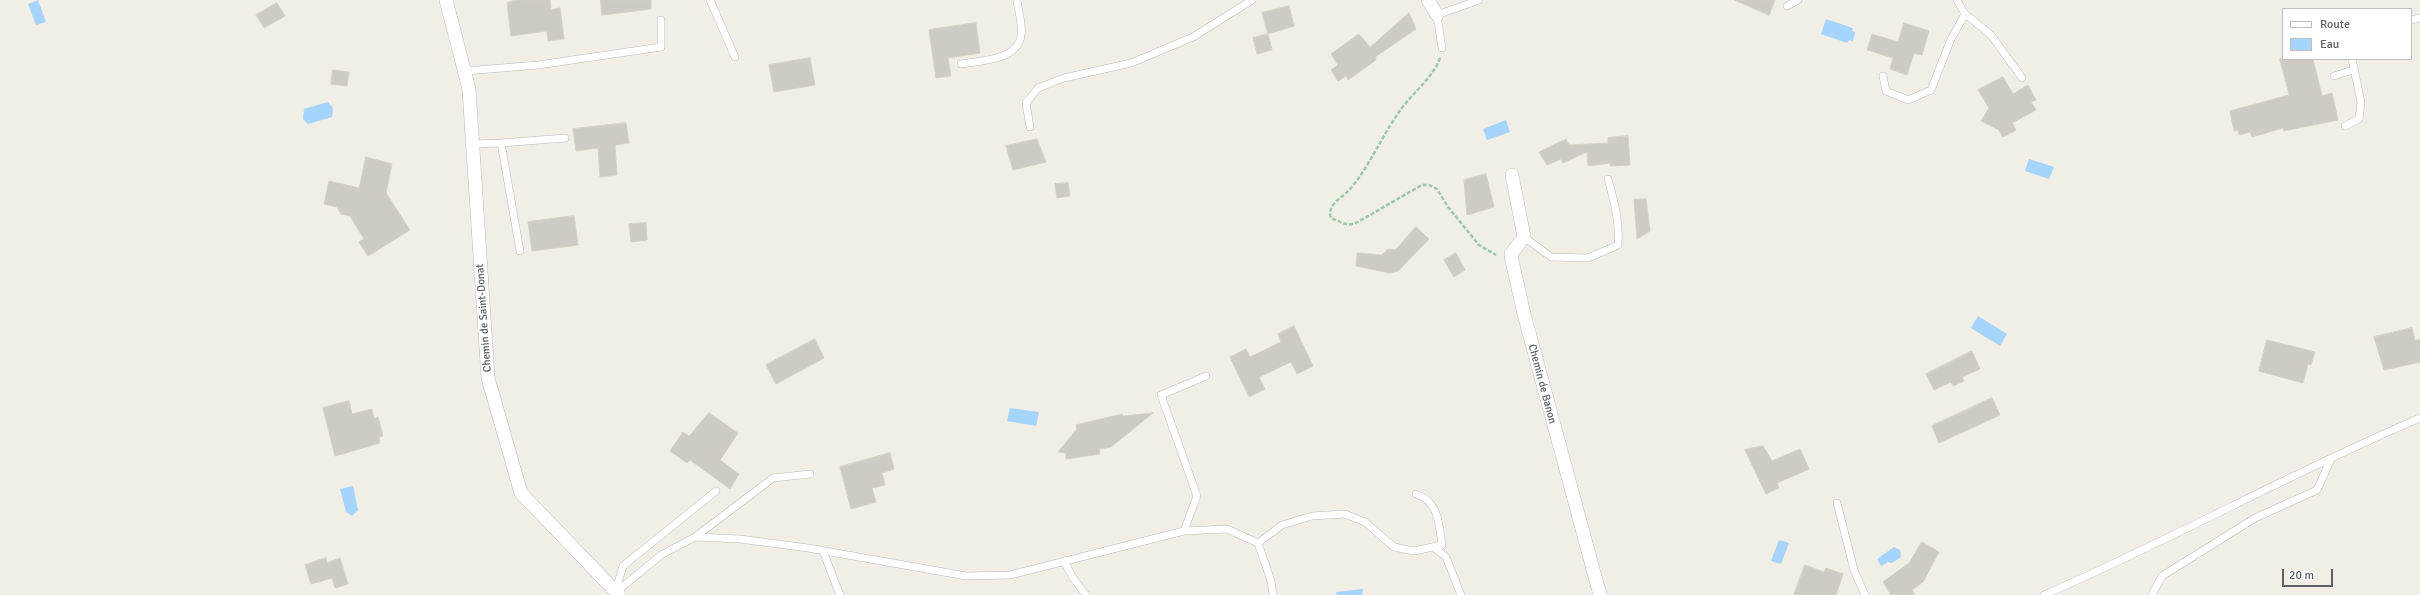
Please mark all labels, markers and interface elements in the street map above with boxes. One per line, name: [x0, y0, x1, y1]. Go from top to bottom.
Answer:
legend: [2282, 8, 2412, 60]
text: Route: [2320, 17, 2350, 32]
text: Eau: [2320, 37, 2339, 52]
street label: Chemin de Saint-Donat: [474, 263, 494, 373]
street label: Chemin de Banon: [1525, 343, 1559, 425]
scale bar: [2284, 561, 2335, 587]
text: 20 m: [2289, 568, 2314, 583]

